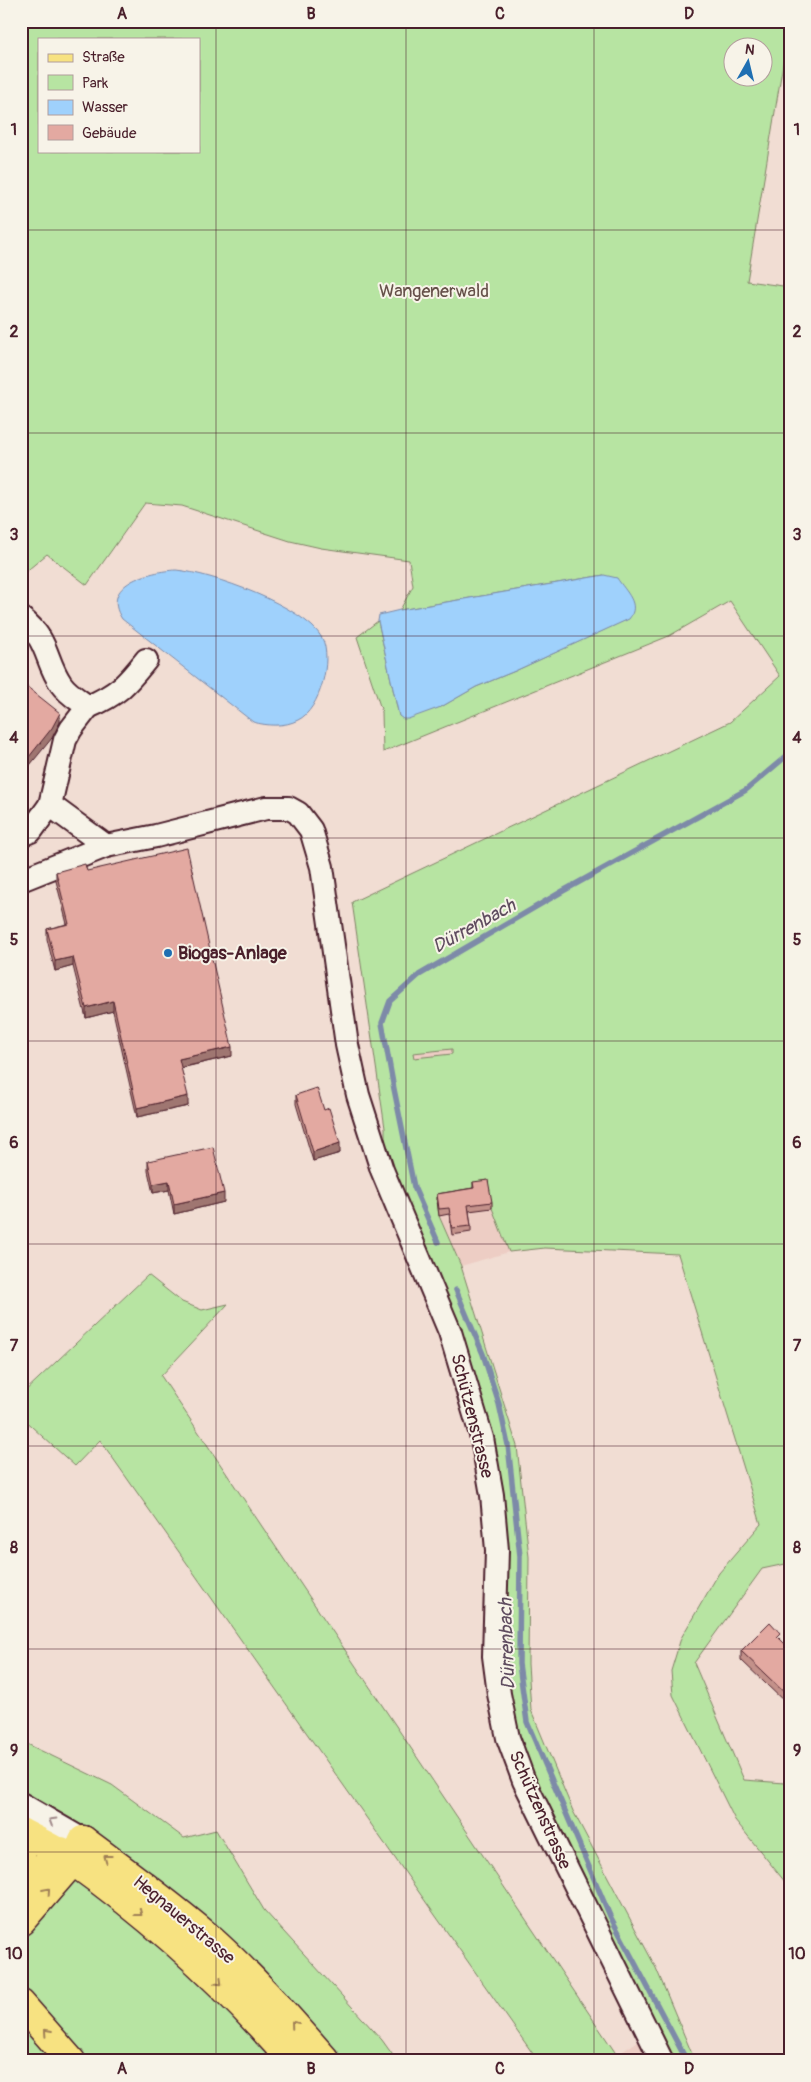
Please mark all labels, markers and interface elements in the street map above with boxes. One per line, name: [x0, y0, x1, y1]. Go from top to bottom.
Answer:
text: A: [117, 4, 128, 24]
text: B: [306, 4, 316, 24]
text: C: [495, 4, 505, 24]
text: D: [684, 4, 694, 24]
legend: [38, 38, 200, 152]
north arrow: [724, 38, 774, 88]
text: N: [744, 41, 756, 59]
text: Straße: [82, 48, 125, 67]
text: Park: [82, 74, 109, 93]
text: Wasser: [82, 98, 129, 117]
text: 1: [11, 120, 17, 140]
text: 1: [794, 120, 800, 140]
text: Gebäude: [82, 124, 137, 143]
park label: Wangenerwald: [379, 280, 489, 303]
text: 2: [10, 322, 19, 342]
text: 2: [793, 322, 802, 342]
text: 3: [10, 525, 19, 545]
text: 3: [793, 525, 802, 545]
text: 4: [9, 728, 19, 748]
text: 4: [792, 728, 802, 748]
water label: Dürrenbach: [428, 893, 521, 959]
text: 5: [10, 930, 19, 950]
text: 5: [793, 930, 802, 950]
place label: Biogas-Anlage: [178, 942, 288, 965]
marker: Biogas-Anlage: [162, 947, 174, 959]
text: 6: [9, 1133, 19, 1153]
text: 6: [792, 1133, 802, 1153]
text: 7: [10, 1336, 19, 1356]
text: 7: [793, 1336, 802, 1356]
street label: Schützenstrasse: [445, 1351, 499, 1481]
text: 8: [10, 1538, 18, 1558]
text: 8: [793, 1538, 801, 1558]
water label: Dürrenbach: [493, 1597, 521, 1690]
text: 9: [10, 1741, 18, 1761]
text: 9: [793, 1741, 801, 1761]
street label: Schützenstrasse: [504, 1747, 576, 1873]
one-way arrow: [49, 1818, 58, 1828]
one-way arrow: [103, 1855, 113, 1864]
street label: Hegnauerstrasse: [128, 1871, 240, 1969]
one-way arrow: [41, 1888, 50, 1897]
one-way arrow: [133, 1907, 142, 1915]
text: 10: [5, 1944, 23, 1964]
text: 10: [788, 1944, 806, 1964]
one-way arrow: [213, 1976, 222, 1985]
one-way arrow: [291, 2021, 299, 2030]
one-way arrow: [44, 2028, 53, 2037]
text: A: [117, 2059, 128, 2079]
text: B: [306, 2059, 316, 2079]
text: C: [495, 2059, 505, 2079]
text: D: [684, 2059, 694, 2079]

